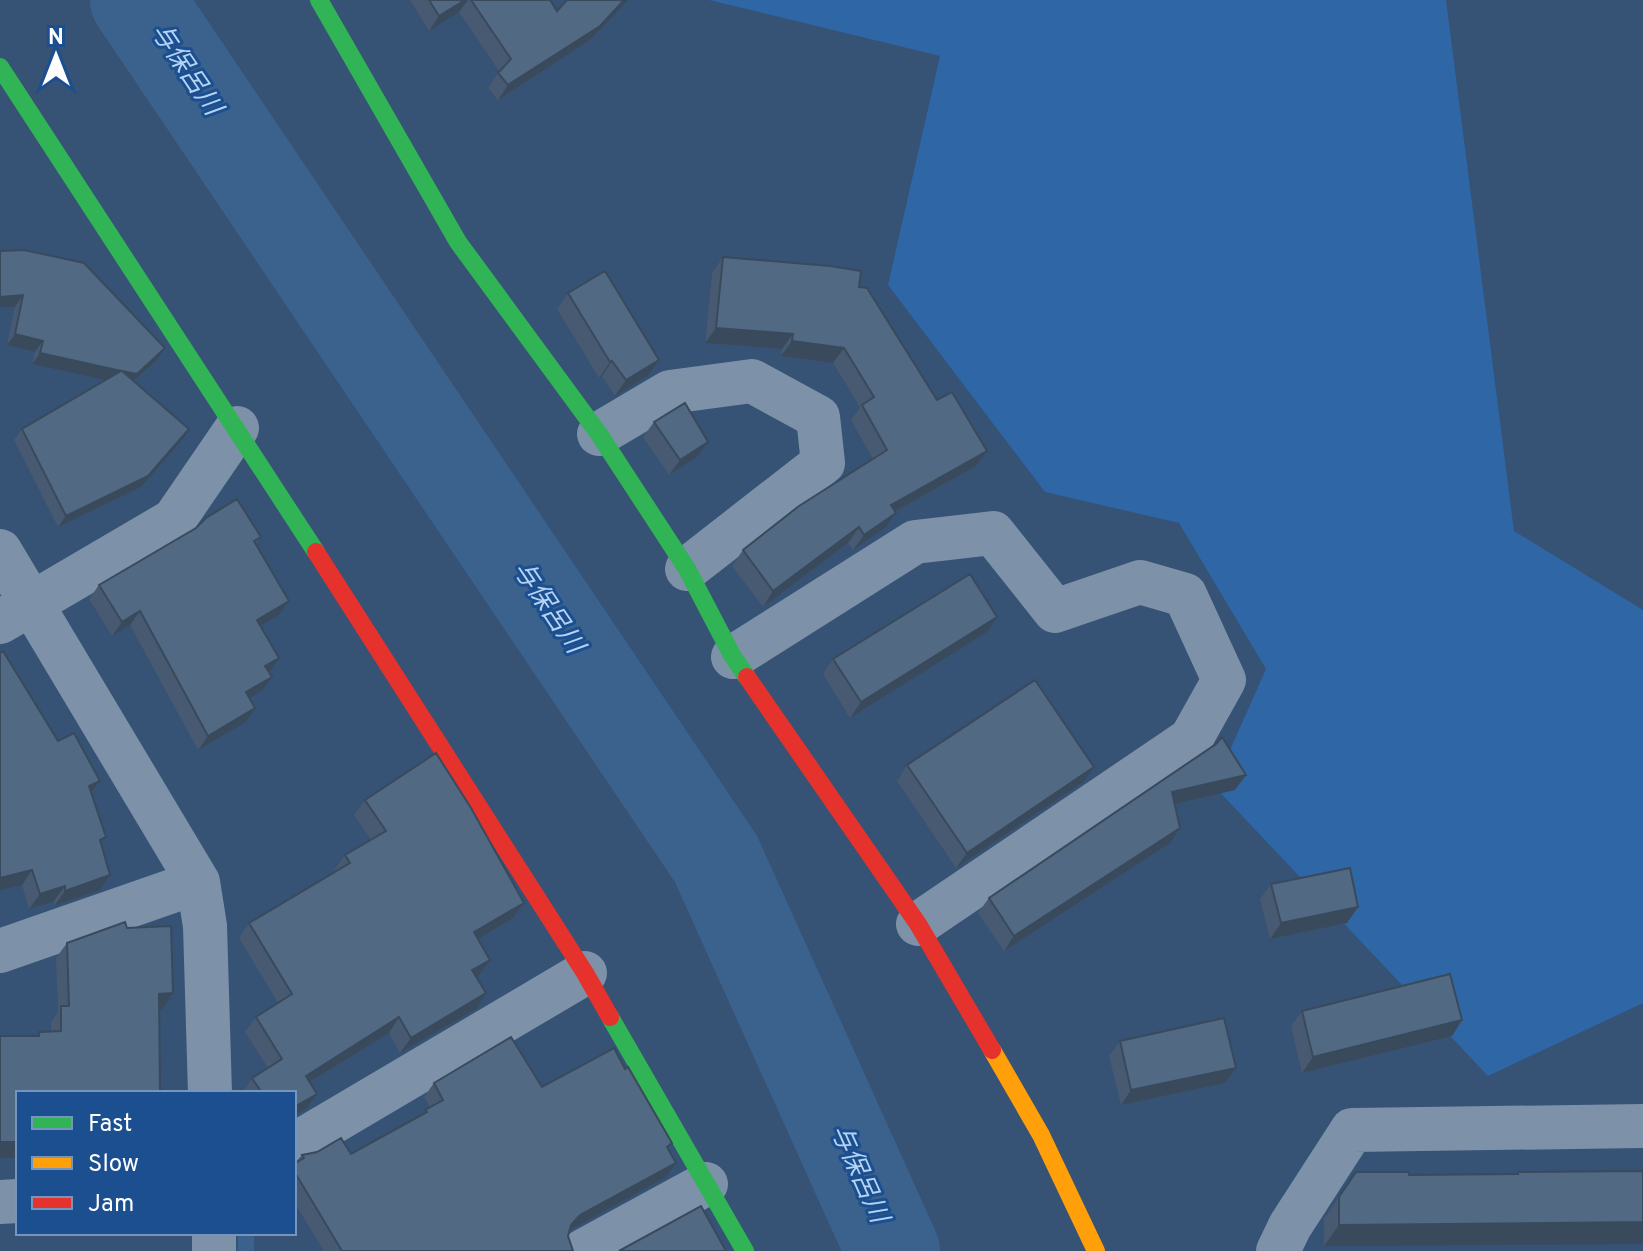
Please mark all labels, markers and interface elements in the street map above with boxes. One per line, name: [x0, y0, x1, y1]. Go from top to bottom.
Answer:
north arrow: [16, 16, 96, 96]
water label: 与保呂川: [142, 18, 229, 125]
text: N: [48, 25, 64, 52]
water label: 与保呂川: [504, 556, 591, 663]
legend: [16, 1091, 296, 1235]
text: Fast: [88, 1110, 132, 1140]
water label: 与保呂川: [822, 1120, 895, 1231]
text: Slow: [88, 1150, 139, 1180]
text: Jam: [88, 1190, 134, 1220]

